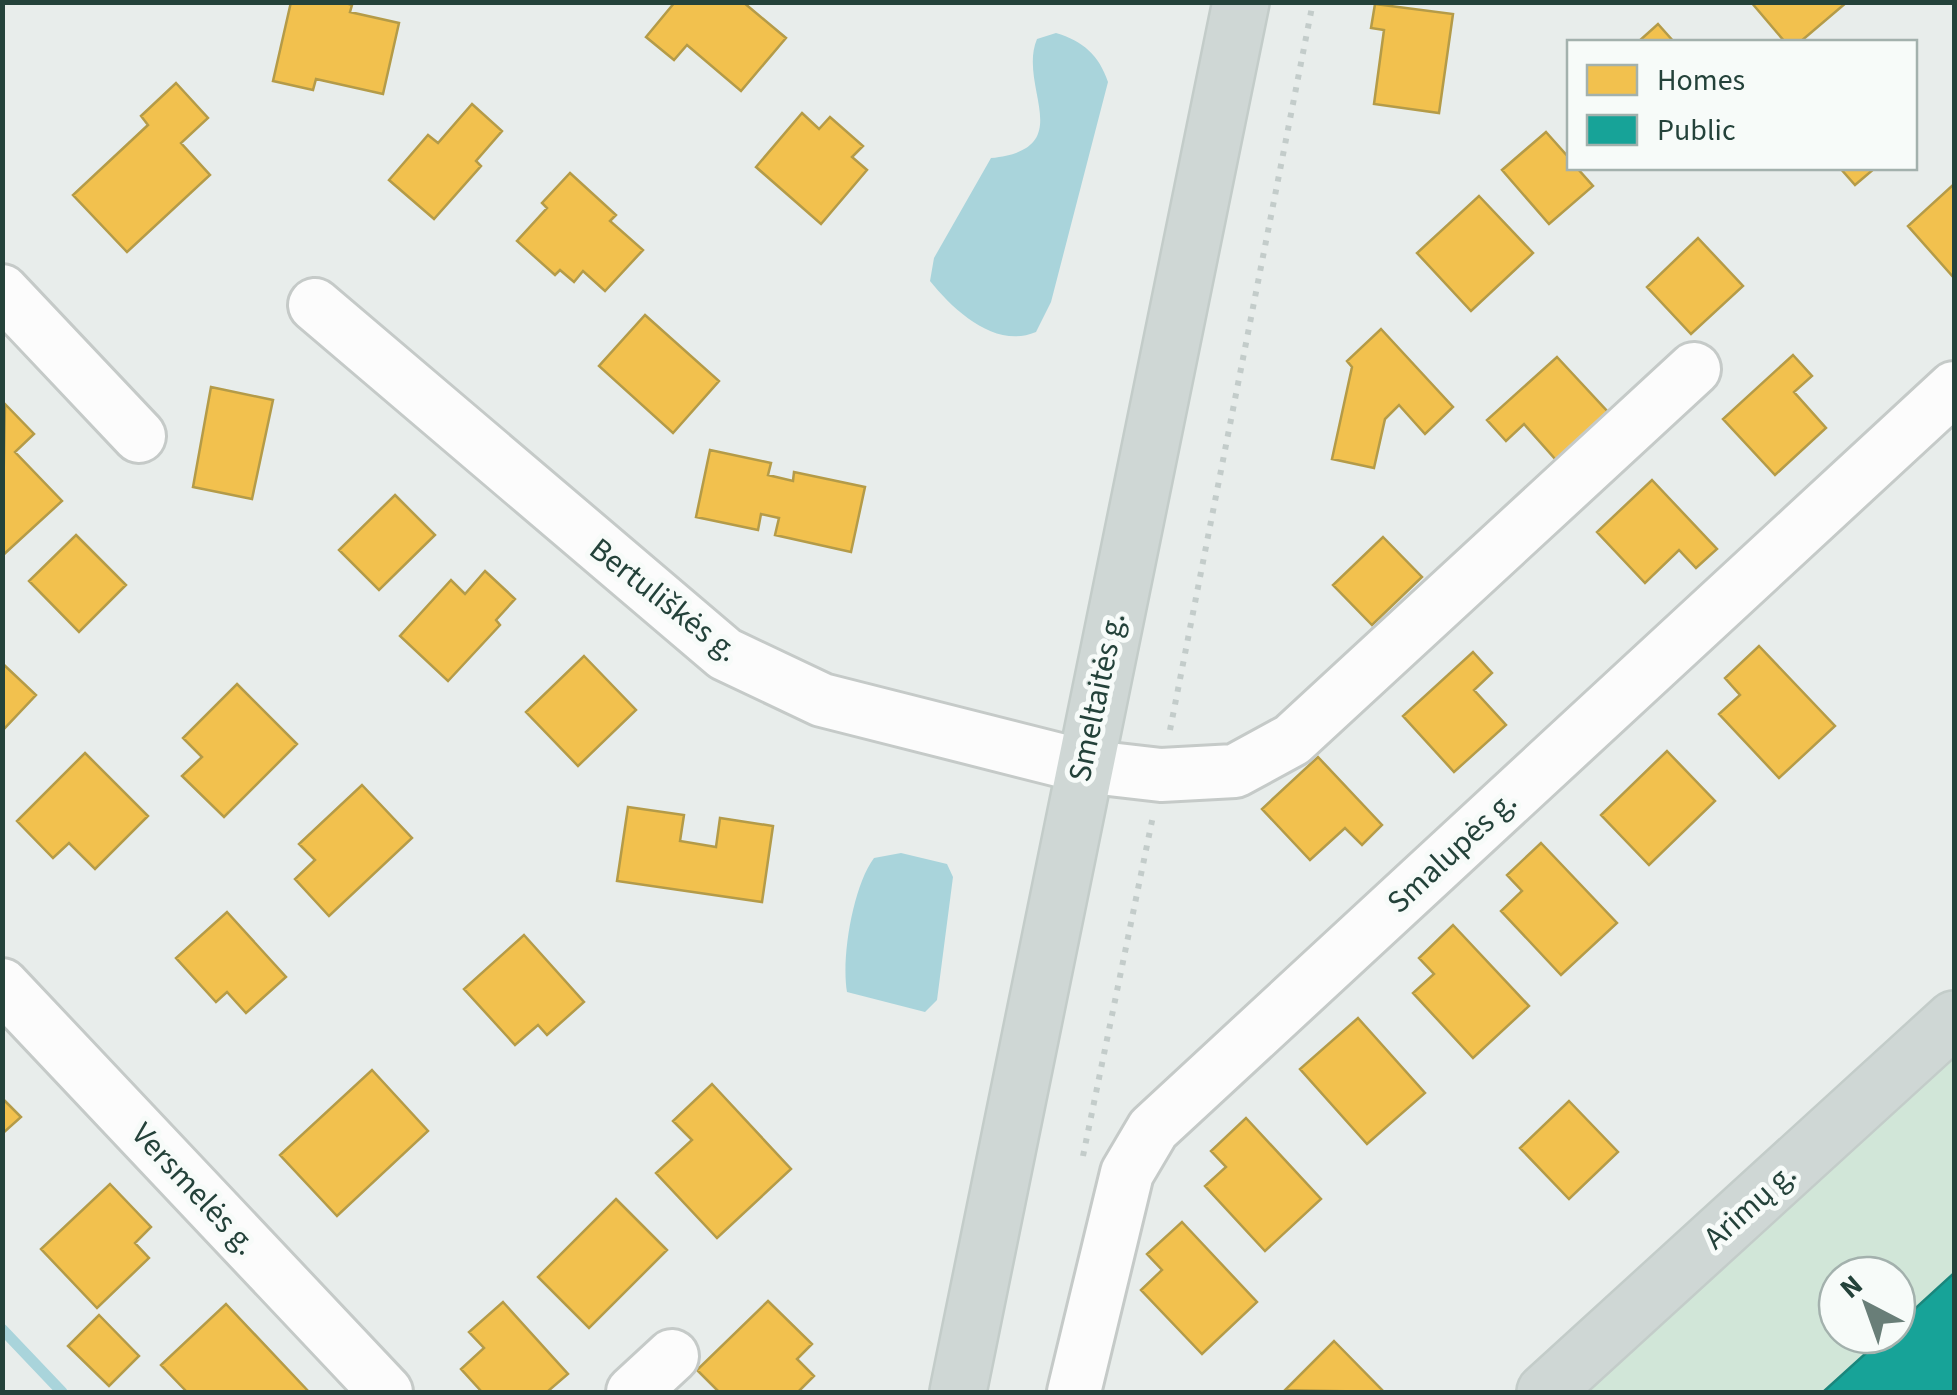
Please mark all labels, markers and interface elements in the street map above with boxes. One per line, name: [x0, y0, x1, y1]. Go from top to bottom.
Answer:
legend: [1567, 40, 1917, 170]
text: Homes: [1657, 59, 1745, 102]
text: Public: [1657, 109, 1736, 152]
street label: Bertuliškės g.: [580, 527, 748, 673]
street label: Smeltaitės g.: [1057, 608, 1137, 786]
street label: Smalupės g.: [1377, 780, 1527, 924]
street label: Versmelės g.: [120, 1112, 268, 1266]
street label: Arimų g.: [1693, 1152, 1807, 1260]
north arrow: [1817, 1255, 1917, 1355]
text: N: [1831, 1266, 1871, 1308]

